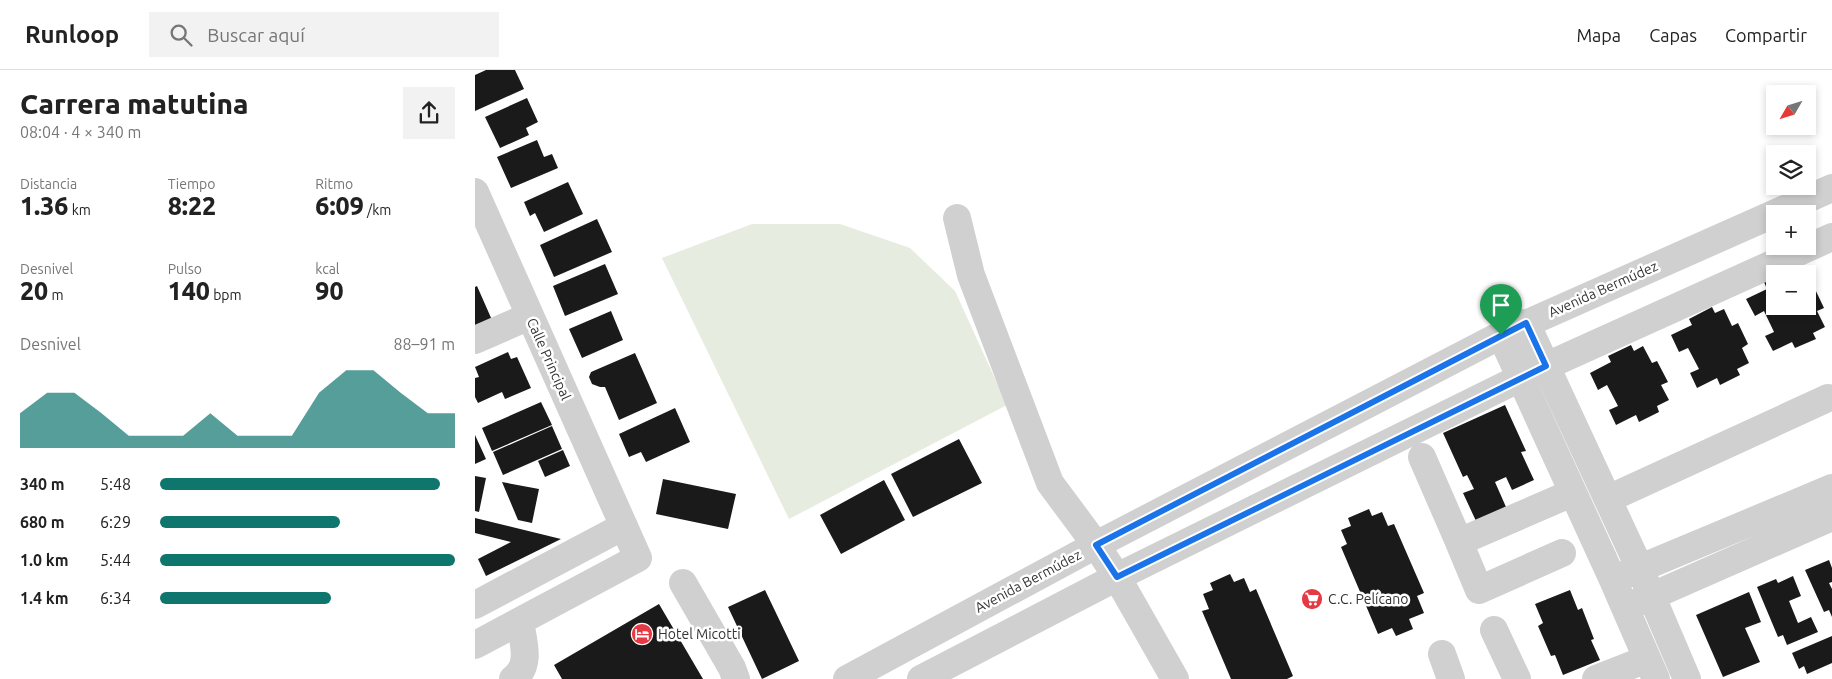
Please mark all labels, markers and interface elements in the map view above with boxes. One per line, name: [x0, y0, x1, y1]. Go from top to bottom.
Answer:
search box: [149, 12, 499, 57]
text: Runloop: [25, 21, 119, 48]
icon: search: [167, 21, 195, 49]
text: Buscar aquí: [207, 24, 305, 46]
text: Mapa: [1576, 25, 1621, 45]
text: Capas: [1649, 25, 1697, 45]
text: Compartir: [1725, 25, 1807, 45]
north arrow: [1766, 85, 1816, 135]
map controls: [1766, 85, 1816, 315]
button: share: [403, 87, 455, 139]
text: Carrera matutina: [20, 88, 248, 119]
text: 08:04 · 4 × 340 m: [20, 123, 141, 141]
button: layers: [1766, 145, 1816, 195]
text: Distancia: [20, 176, 77, 192]
text: Tiempo: [168, 176, 215, 192]
text: Ritmo: [315, 176, 353, 192]
text: 1.36: [20, 192, 68, 220]
text: 8:22: [168, 192, 216, 220]
text: 6:09: [315, 192, 364, 220]
text: km: [68, 202, 91, 218]
text: /km: [364, 202, 391, 218]
button: +: [1766, 205, 1816, 255]
street label: Avenida Bermúdez: [1546, 258, 1660, 320]
text: Desnivel: [20, 261, 73, 277]
text: Pulso: [168, 261, 202, 277]
text: kcal: [315, 261, 340, 277]
button: −: [1766, 265, 1816, 315]
text: 20: [20, 277, 48, 305]
text: 140: [168, 277, 210, 305]
text: 90: [315, 277, 344, 305]
pin: [1480, 284, 1522, 335]
text: m: [48, 287, 64, 303]
text: bpm: [210, 287, 242, 303]
icon: arrive: [1487, 291, 1515, 319]
street label: Calle Principal: [524, 316, 574, 403]
text: Desnivel: [20, 335, 81, 353]
text: 88–91 m: [393, 335, 455, 353]
text: 340 m: [20, 475, 65, 493]
text: 5:48: [100, 475, 131, 493]
text: 680 m: [20, 513, 65, 531]
text: 6:29: [100, 513, 131, 531]
street label: Avenida Bermúdez: [972, 546, 1084, 616]
text: 1.0 km: [20, 551, 69, 569]
text: 5:44: [100, 551, 131, 569]
supermarket icon: C.C. Pelícano: [1300, 587, 1324, 611]
text: 1.4 km: [20, 589, 69, 607]
text: 6:34: [100, 589, 131, 607]
place label: C.C. Pelícano: [1328, 591, 1408, 607]
hotel icon: Hotel Micotti: [630, 622, 654, 646]
place label: Hotel Micotti: [658, 626, 741, 642]

